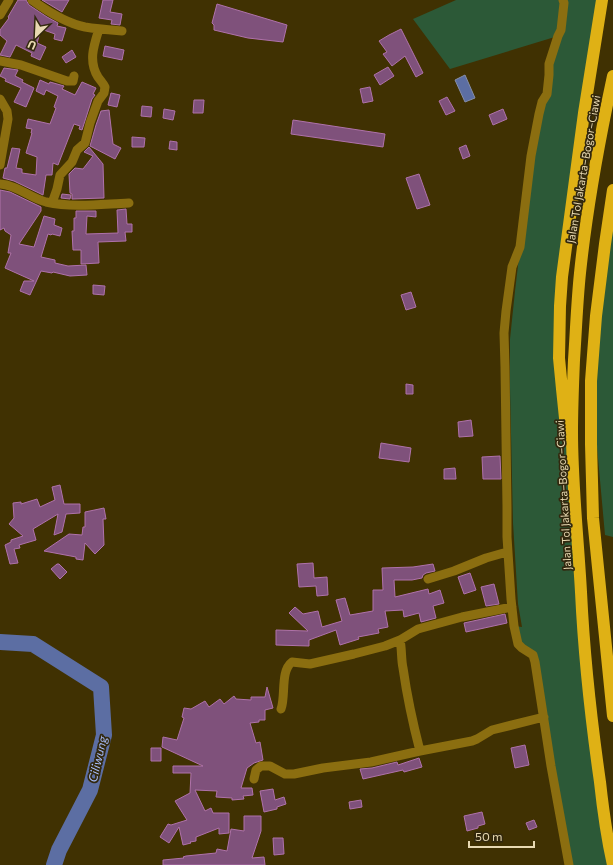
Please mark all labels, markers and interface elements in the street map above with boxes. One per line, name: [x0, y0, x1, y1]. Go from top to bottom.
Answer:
north arrow: [16, 16, 56, 56]
text: U: [25, 38, 38, 53]
street label: Jalan Tol Jakarta–Bogor–Ciawi: [564, 94, 603, 244]
street label: Jalan Tol Jakarta–Bogor–Ciawi: [553, 420, 574, 570]
water label: Ciliwung: [85, 734, 109, 784]
scale bar: [469, 823, 534, 849]
text: 50 m: [475, 829, 503, 843]

